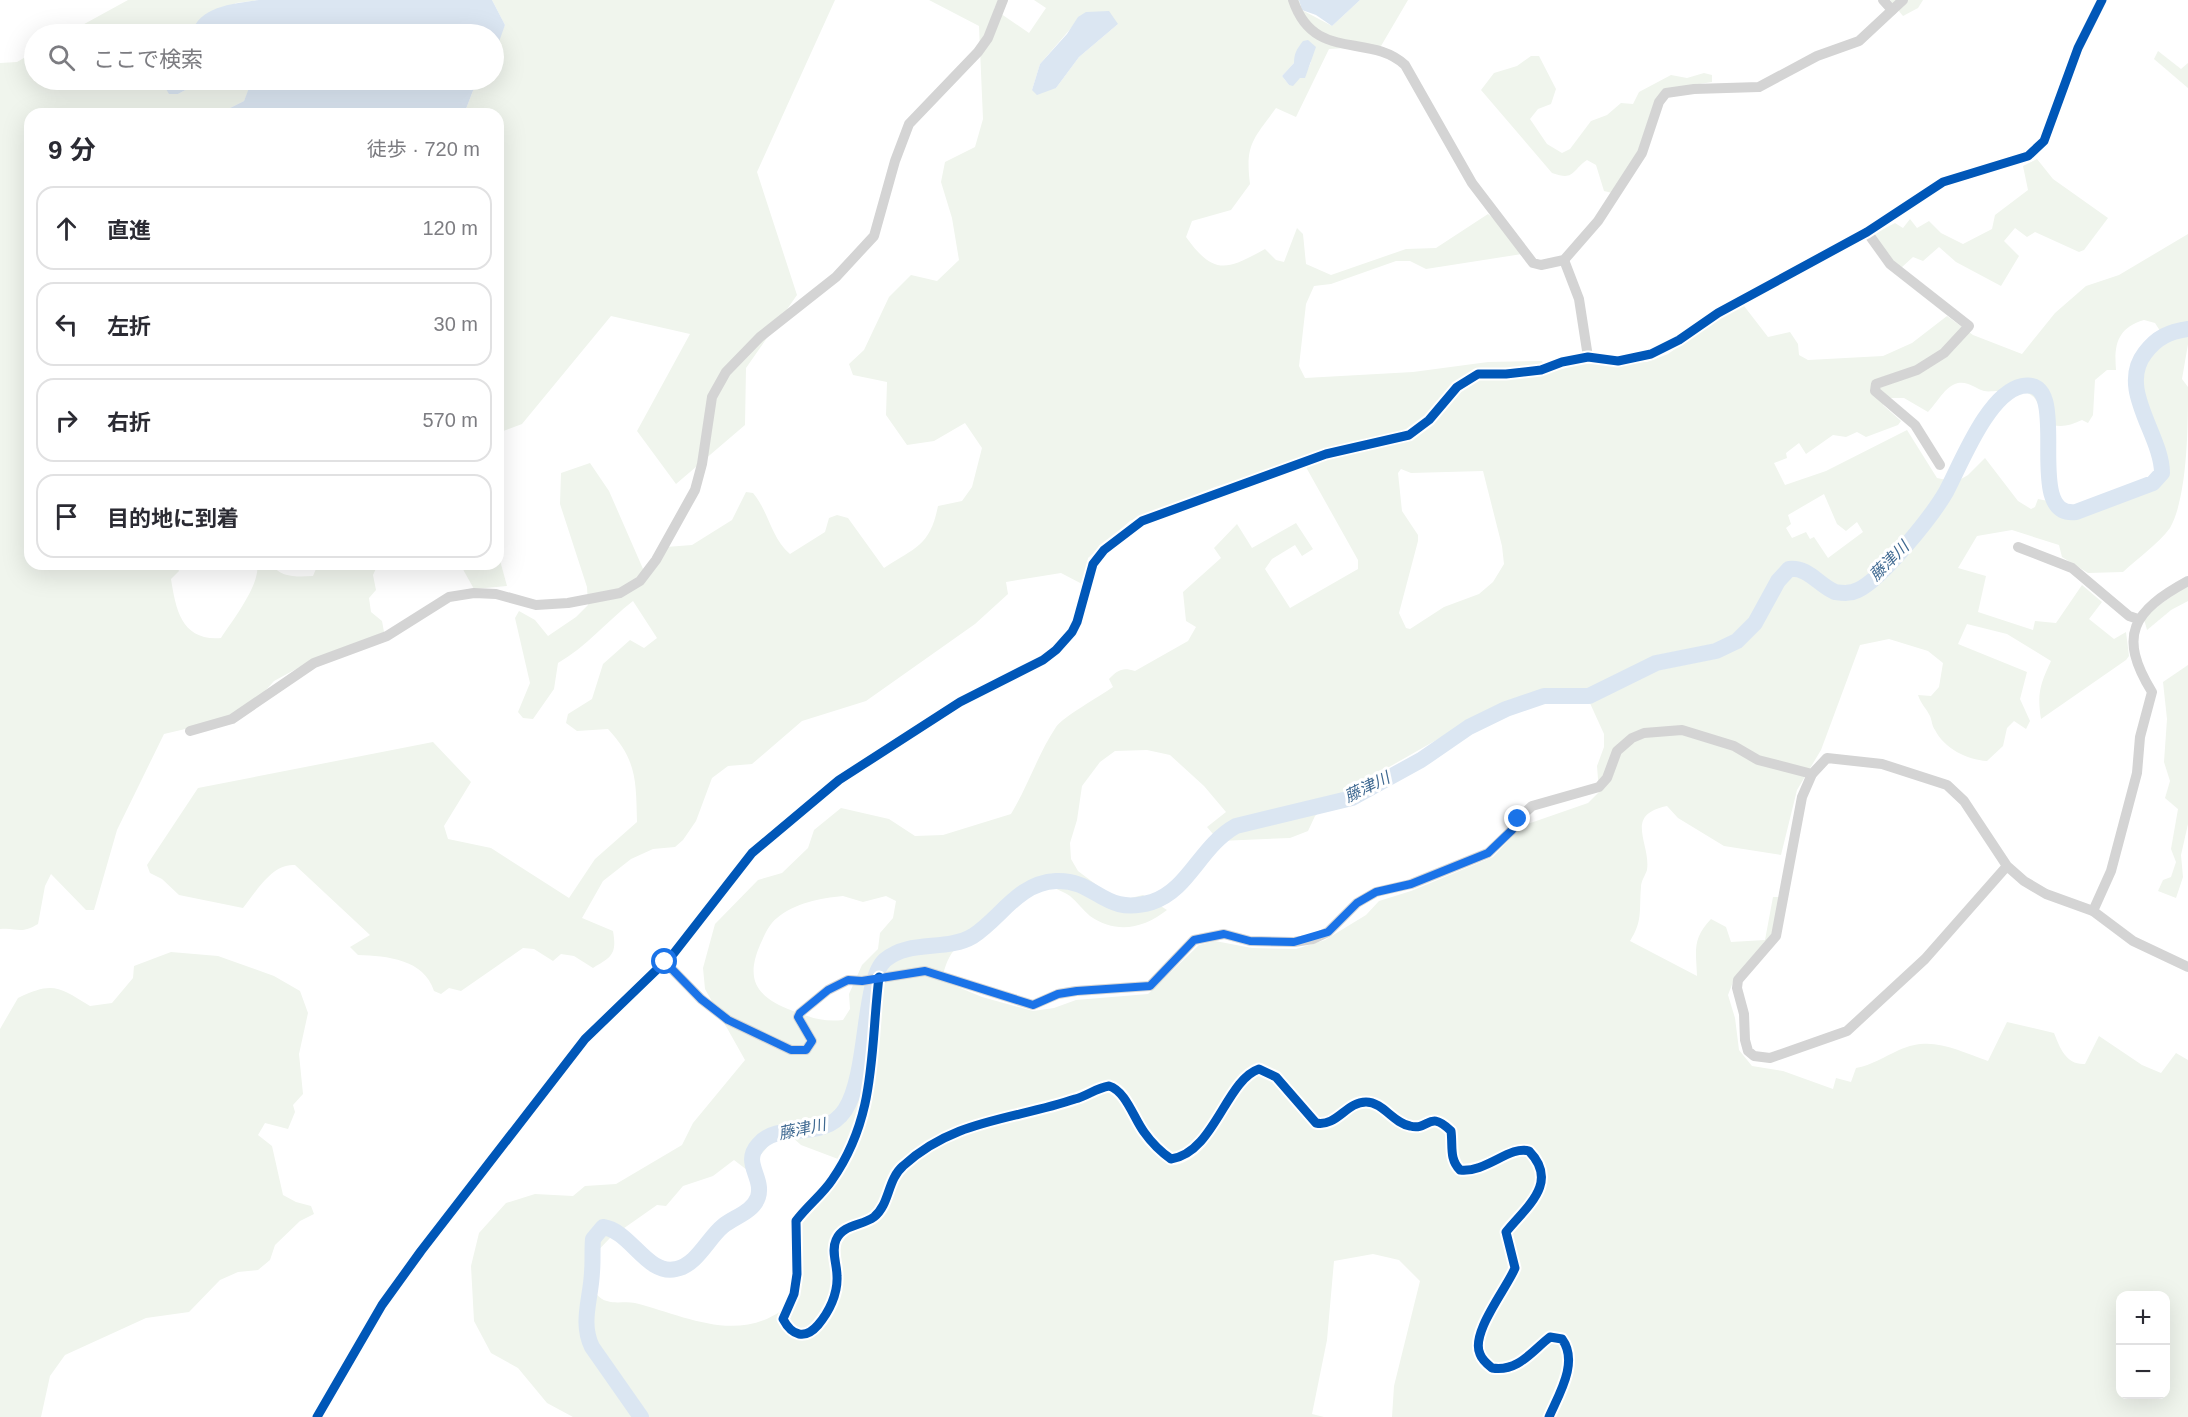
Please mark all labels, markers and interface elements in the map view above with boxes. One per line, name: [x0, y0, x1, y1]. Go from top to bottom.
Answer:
search box: [24, 24, 504, 90]
icon: search: [45, 41, 78, 74]
text: ここで検索: [93, 47, 203, 72]
text: 9 分: [48, 135, 96, 165]
text: 徒歩 · 720 m: [367, 138, 480, 160]
icon: ahead: [50, 212, 83, 245]
text: 120 m: [422, 217, 478, 239]
text: 直進: [107, 218, 151, 243]
icon: left: [50, 308, 83, 341]
text: 30 m: [434, 313, 478, 335]
text: 左折: [107, 314, 151, 339]
icon: right: [50, 404, 83, 437]
text: 570 m: [422, 409, 478, 431]
text: 右折: [107, 410, 151, 435]
icon: arrive: [50, 500, 83, 533]
text: 目的地に到着: [107, 506, 239, 531]
water label: 藤津川: [1866, 537, 1913, 584]
water label: 藤津川: [1342, 768, 1394, 805]
route end: [1504, 805, 1530, 831]
route start: [651, 948, 677, 974]
water label: 藤津川: [777, 1115, 829, 1142]
map controls: [2116, 1291, 2170, 1399]
button: +: [2116, 1291, 2170, 1345]
button: −: [2116, 1345, 2170, 1399]

